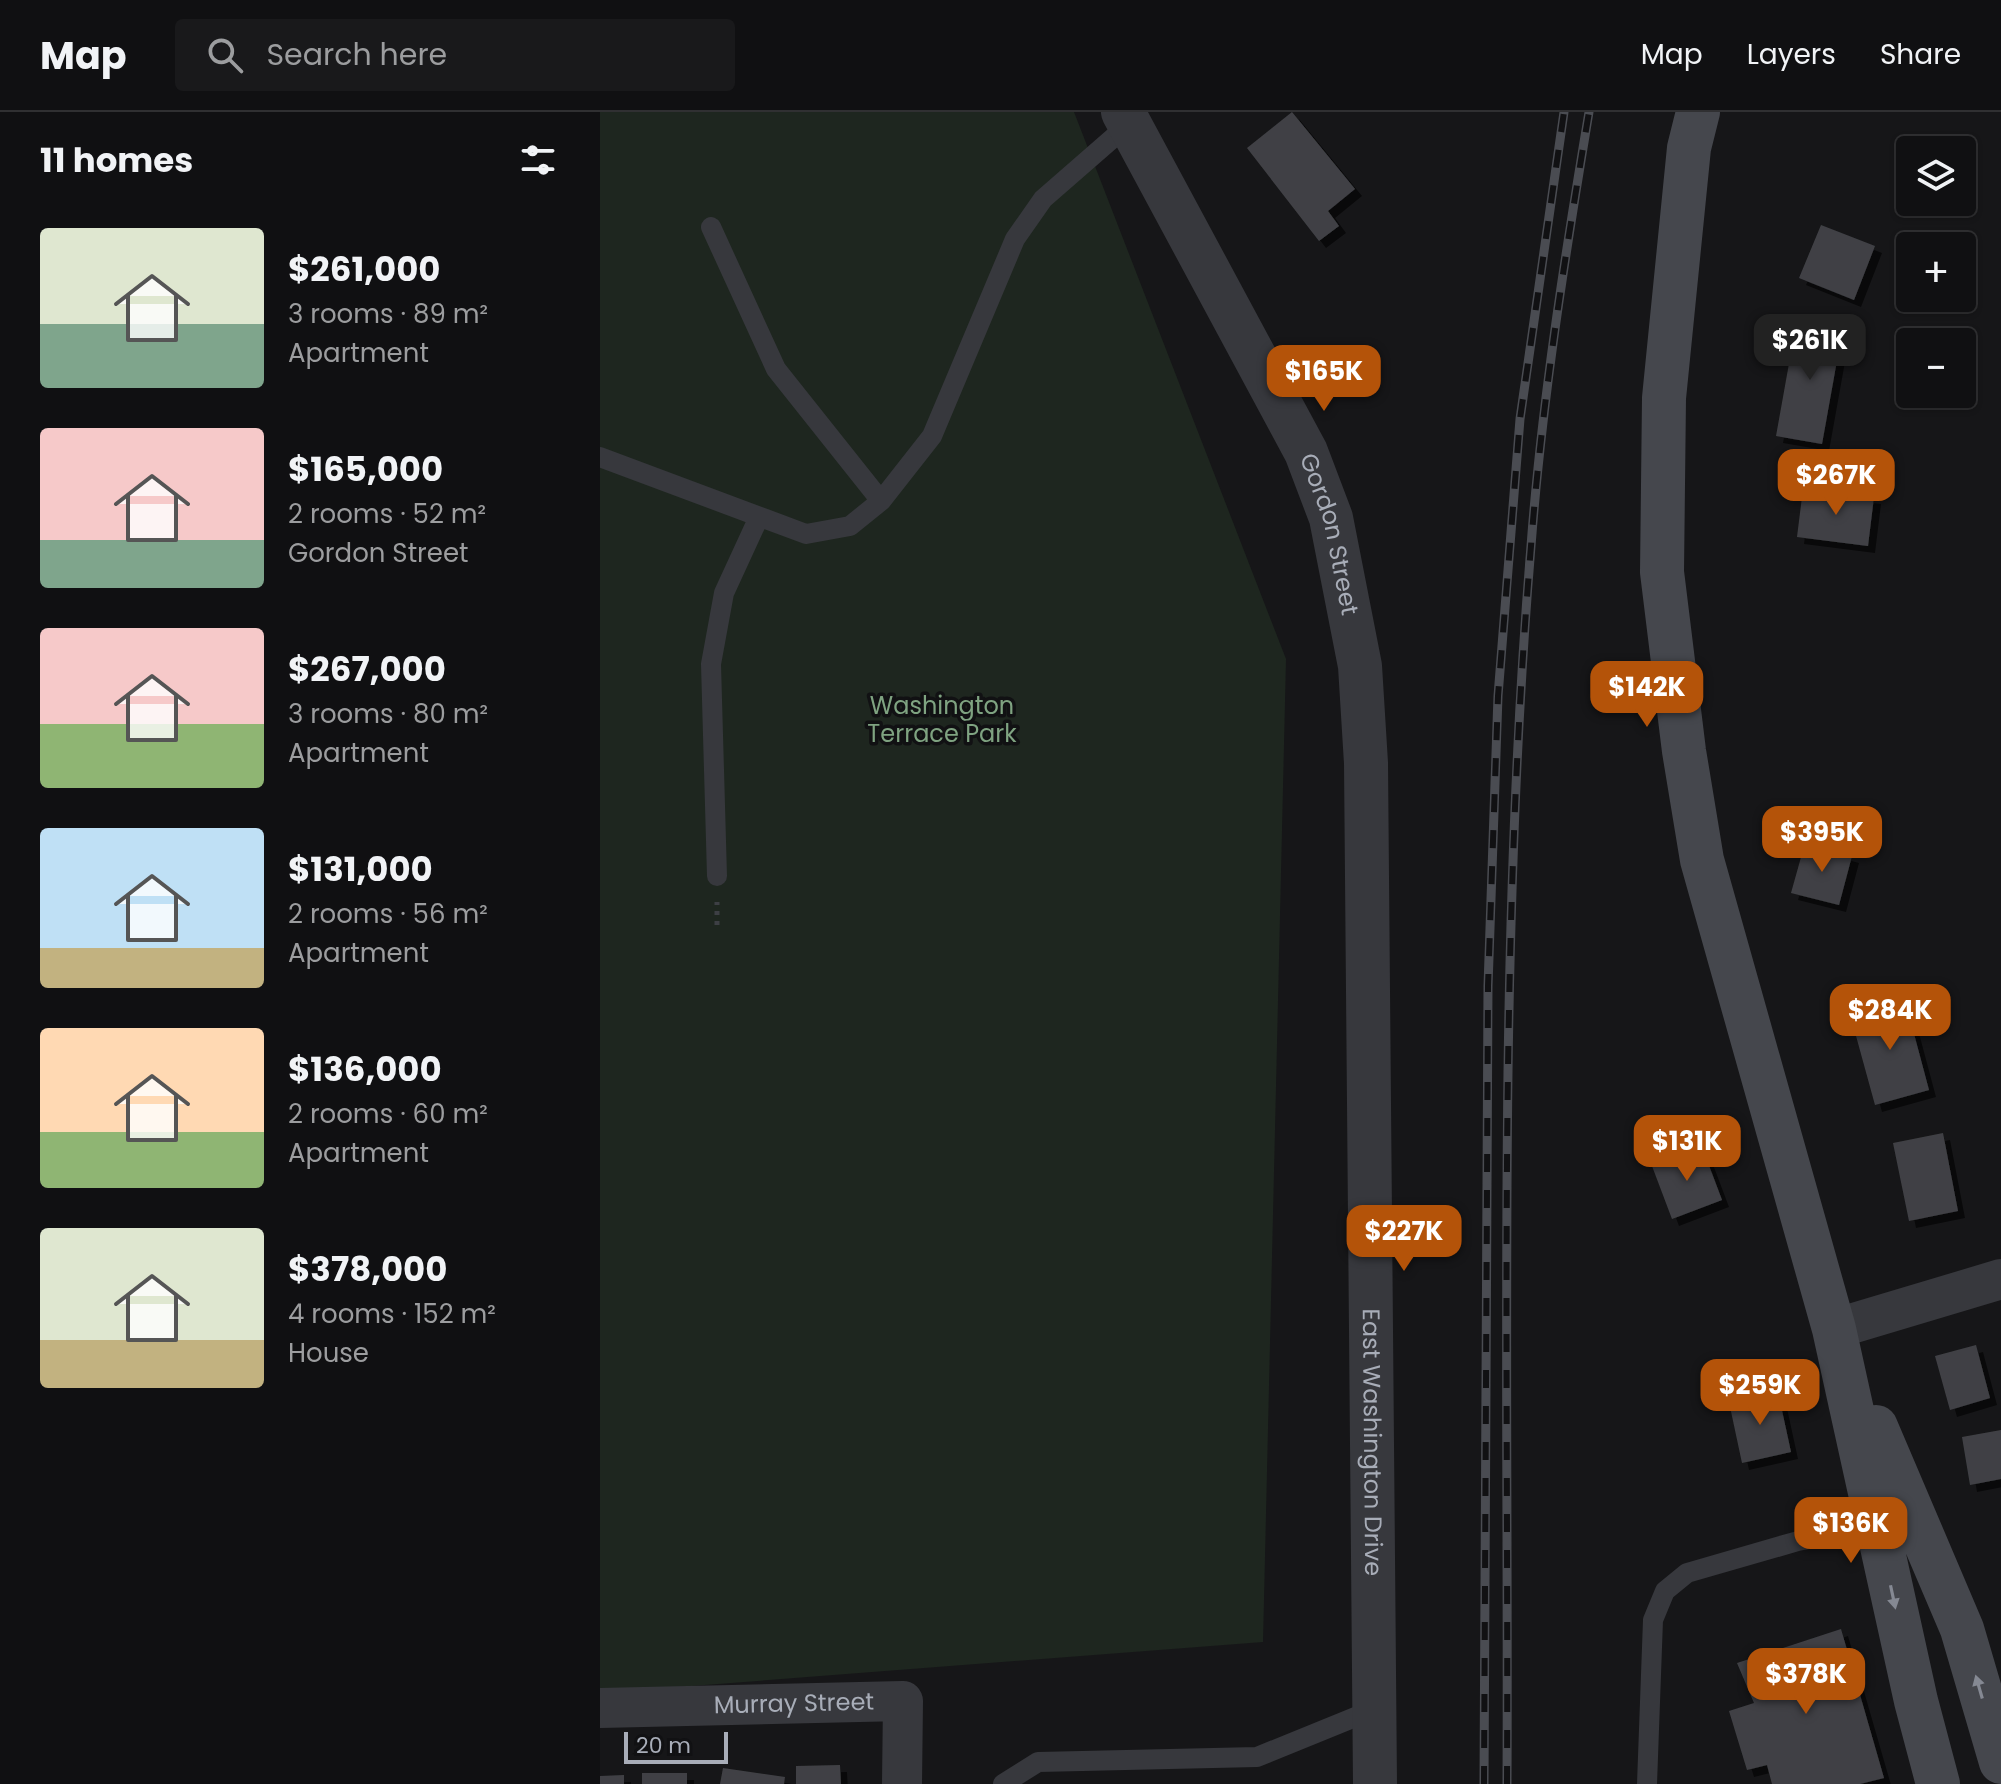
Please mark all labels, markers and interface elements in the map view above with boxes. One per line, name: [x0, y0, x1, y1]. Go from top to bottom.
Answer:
search box: [175, 19, 735, 91]
text: Map: [40, 29, 127, 82]
icon: search: [203, 33, 247, 77]
text: Search here: [267, 33, 447, 76]
text: Map: [1641, 35, 1703, 74]
text: Layers: [1747, 35, 1836, 74]
text: Share: [1880, 35, 1961, 74]
text: 11 homes: [40, 136, 193, 184]
map controls: [1896, 136, 1976, 408]
button: layers: [1896, 136, 1976, 216]
icon: filters: [516, 138, 560, 182]
button: +: [1896, 232, 1976, 312]
text: $261,000: [288, 245, 441, 293]
icon: home: [104, 260, 200, 356]
text: 3 rooms · 89 m²: [288, 296, 488, 332]
pin: $261K: [1754, 314, 1866, 382]
text: $261K: [1772, 322, 1848, 358]
button: −: [1896, 328, 1976, 408]
text: Apartment: [288, 335, 429, 371]
pin: $165K: [1268, 345, 1380, 413]
text: $165K: [1285, 353, 1363, 389]
text: $165,000: [288, 445, 443, 493]
street label: Gordon Street: [1292, 448, 1367, 618]
pin: $267K: [1780, 449, 1892, 517]
text: $267K: [1796, 457, 1876, 493]
icon: home: [104, 460, 200, 556]
text: 2 rooms · 52 m²: [288, 496, 486, 532]
text: Gordon Street: [288, 535, 469, 571]
text: $267,000: [288, 645, 446, 693]
icon: home: [104, 660, 200, 756]
pin: $142K: [1591, 661, 1703, 729]
text: $142K: [1608, 669, 1686, 705]
park label: Washington Terrace Park: [867, 689, 1017, 750]
text: 3 rooms · 80 m²: [288, 696, 488, 732]
text: Apartment: [288, 735, 429, 771]
pin: $395K: [1766, 806, 1878, 874]
text: $395K: [1780, 814, 1864, 850]
text: $131,000: [288, 845, 433, 893]
icon: home: [104, 860, 200, 956]
text: 2 rooms · 56 m²: [288, 896, 488, 932]
text: Apartment: [288, 935, 429, 971]
pin: $284K: [1834, 984, 1946, 1052]
text: $284K: [1848, 992, 1932, 1028]
text: $136,000: [288, 1045, 442, 1093]
icon: home: [104, 1060, 200, 1156]
text: 2 rooms · 60 m²: [288, 1096, 488, 1132]
pin: $131K: [1631, 1115, 1743, 1183]
text: $131K: [1652, 1123, 1722, 1159]
text: Apartment: [288, 1135, 429, 1171]
pin: $227K: [1348, 1205, 1460, 1273]
text: $227K: [1365, 1213, 1443, 1249]
text: $378,000: [288, 1245, 447, 1293]
icon: home: [104, 1260, 200, 1356]
text: 4 rooms · 152 m²: [288, 1296, 496, 1332]
street label: East Washington Drive: [1355, 1308, 1390, 1576]
text: House: [288, 1335, 369, 1371]
pin: $259K: [1704, 1359, 1816, 1427]
text: $259K: [1719, 1367, 1801, 1403]
pin: $136K: [1795, 1497, 1907, 1565]
text: $136K: [1812, 1505, 1890, 1541]
one-way arrow: [1887, 1584, 1900, 1609]
pin: $378K: [1750, 1648, 1862, 1716]
text: $378K: [1765, 1656, 1847, 1692]
one-way arrow: [1972, 1674, 1985, 1698]
street label: Murray Street: [713, 1685, 875, 1721]
scale bar: [624, 1728, 728, 1764]
text: 20 m: [636, 1730, 691, 1761]

